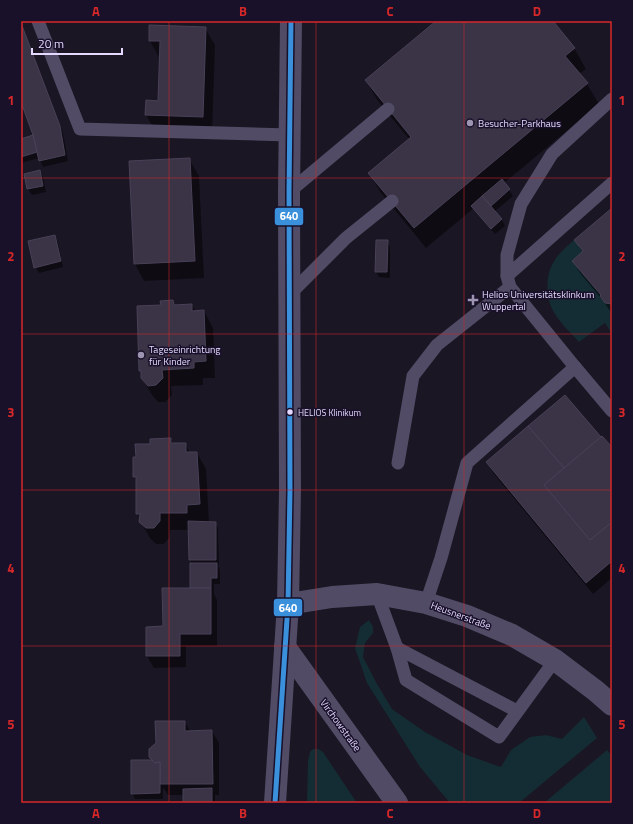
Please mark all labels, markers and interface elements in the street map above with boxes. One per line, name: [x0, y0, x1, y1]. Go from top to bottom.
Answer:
text: A: [92, 1, 100, 21]
text: B: [239, 1, 247, 21]
text: C: [386, 1, 394, 21]
text: D: [533, 1, 541, 21]
scale bar: [32, 30, 122, 56]
text: 20 m: [38, 34, 64, 53]
text: 1: [7, 90, 15, 110]
text: 1: [618, 90, 626, 110]
place label: Besucher-Parkhaus: [478, 116, 561, 131]
marker: Besucher-Parkhaus: [465, 118, 475, 128]
line badge: 640: [274, 207, 304, 226]
text: 640: [280, 208, 298, 224]
text: 2: [7, 246, 15, 266]
text: 2: [618, 246, 626, 266]
place label: Helios Universitätsklinkum Wuppertal: [482, 287, 594, 314]
marker: Helios Universitätsklinkum Wuppertal: [467, 294, 479, 306]
place label: Tageseinrichtung für Kinder: [149, 342, 221, 369]
marker: Tageseinrichtung für Kinder: [136, 350, 146, 360]
text: 3: [7, 402, 15, 422]
text: 3: [618, 402, 626, 422]
place label: HELIOS Klinikum: [298, 406, 361, 419]
marker: HELIOS Klinikum: [285, 407, 295, 417]
text: 4: [7, 558, 15, 578]
text: 4: [618, 558, 626, 578]
line badge: 640: [273, 598, 303, 617]
street label: Heusnerstraße: [429, 598, 493, 633]
text: 640: [279, 600, 297, 616]
street label: Virchowstraße: [316, 696, 365, 755]
text: 5: [7, 714, 15, 734]
text: 5: [618, 714, 626, 734]
text: A: [92, 803, 100, 823]
text: B: [239, 803, 247, 823]
text: C: [386, 803, 394, 823]
text: D: [533, 803, 541, 823]

